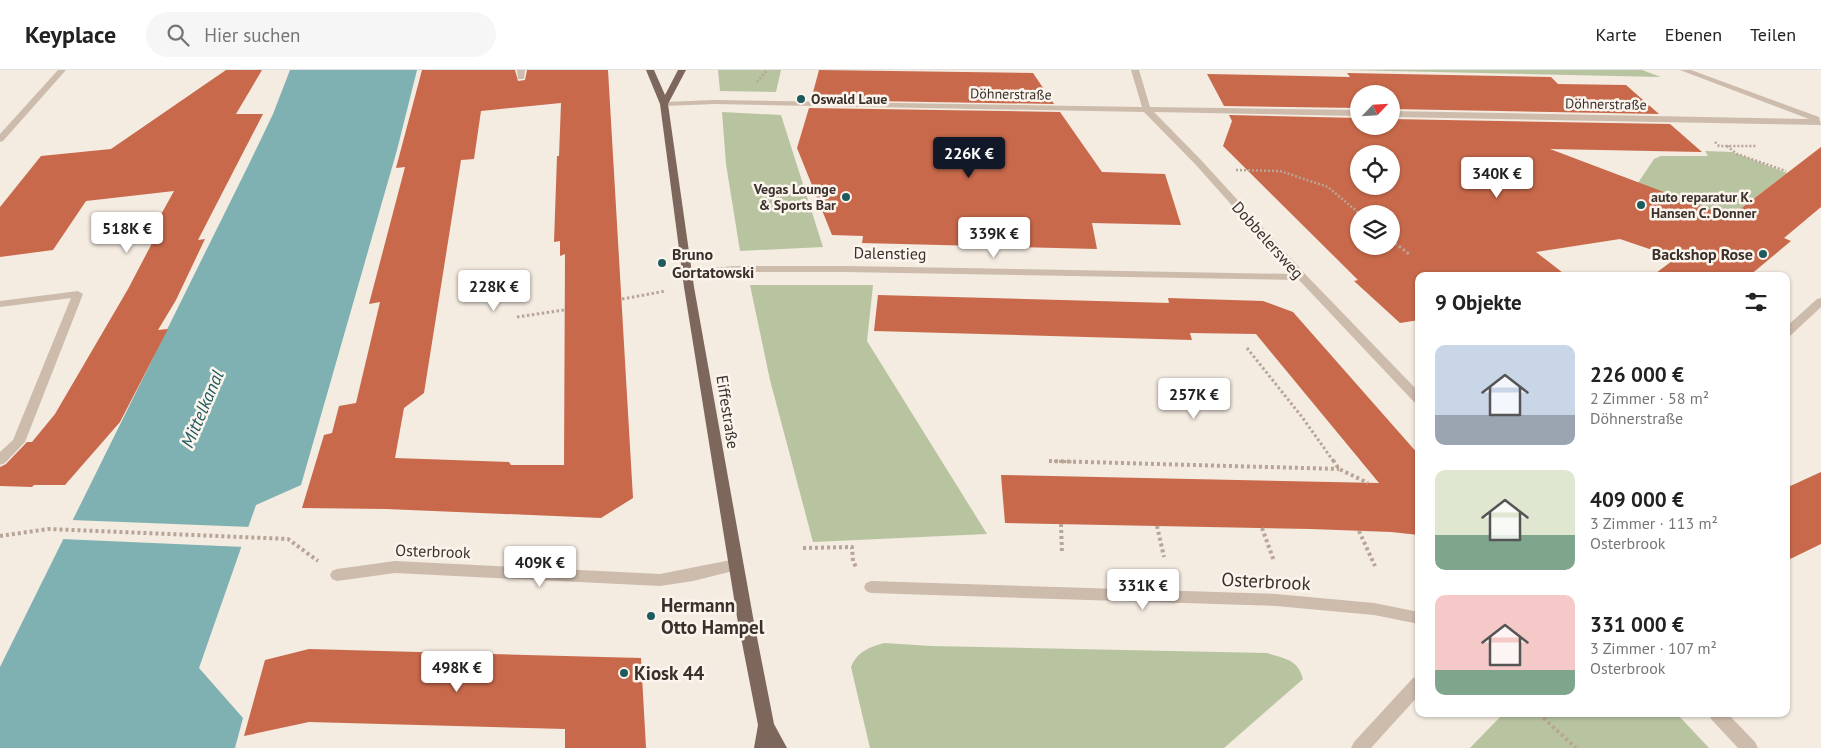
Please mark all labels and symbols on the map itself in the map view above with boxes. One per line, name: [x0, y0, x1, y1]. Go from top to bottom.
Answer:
street label: Döhnerstraße: [970, 84, 1052, 104]
north arrow: [1350, 85, 1400, 135]
place label: Oswald Laue: [811, 90, 887, 108]
marker: Oswald Laue: [795, 93, 807, 105]
street label: Döhnerstraße: [1565, 94, 1647, 114]
pin: 226K €: [928, 136, 1010, 179]
pin: 340K €: [1456, 156, 1538, 199]
place label: Vegas Lounge & Sports Bar: [753, 180, 836, 214]
place label: auto reparatur K. Hansen C. Donner: [1651, 188, 1756, 222]
marker: Vegas Lounge & Sports Bar: [840, 191, 852, 203]
street label: Dobbelersweg: [1228, 197, 1308, 283]
marker: auto reparatur K. Hansen C. Donner: [1635, 199, 1647, 211]
pin: 518K €: [86, 212, 168, 254]
pin: 339K €: [953, 216, 1035, 259]
street label: Dalenstieg: [853, 242, 927, 264]
place label: Bruno Gortatowski: [672, 244, 754, 282]
place label: Backshop Rose: [1652, 244, 1753, 264]
marker: Backshop Rose: [1757, 248, 1769, 260]
marker: Bruno Gortatowski: [656, 257, 668, 269]
pin: 228K €: [453, 270, 535, 312]
water label: Mittelkanal: [175, 367, 229, 451]
street label: Eiffestraße: [712, 374, 744, 450]
pin: 257K €: [1153, 378, 1235, 420]
street label: Osterbrook: [395, 540, 471, 562]
pin: 409K €: [499, 546, 581, 588]
street label: Osterbrook: [1221, 567, 1311, 595]
pin: 331K €: [1102, 568, 1184, 611]
place label: Hermann Otto Hampel: [661, 593, 765, 639]
marker: Hermann Otto Hampel: [645, 610, 657, 622]
pin: 498K €: [416, 650, 498, 693]
place label: Kiosk 44: [634, 661, 704, 685]
marker: Kiosk 44: [618, 667, 630, 679]

